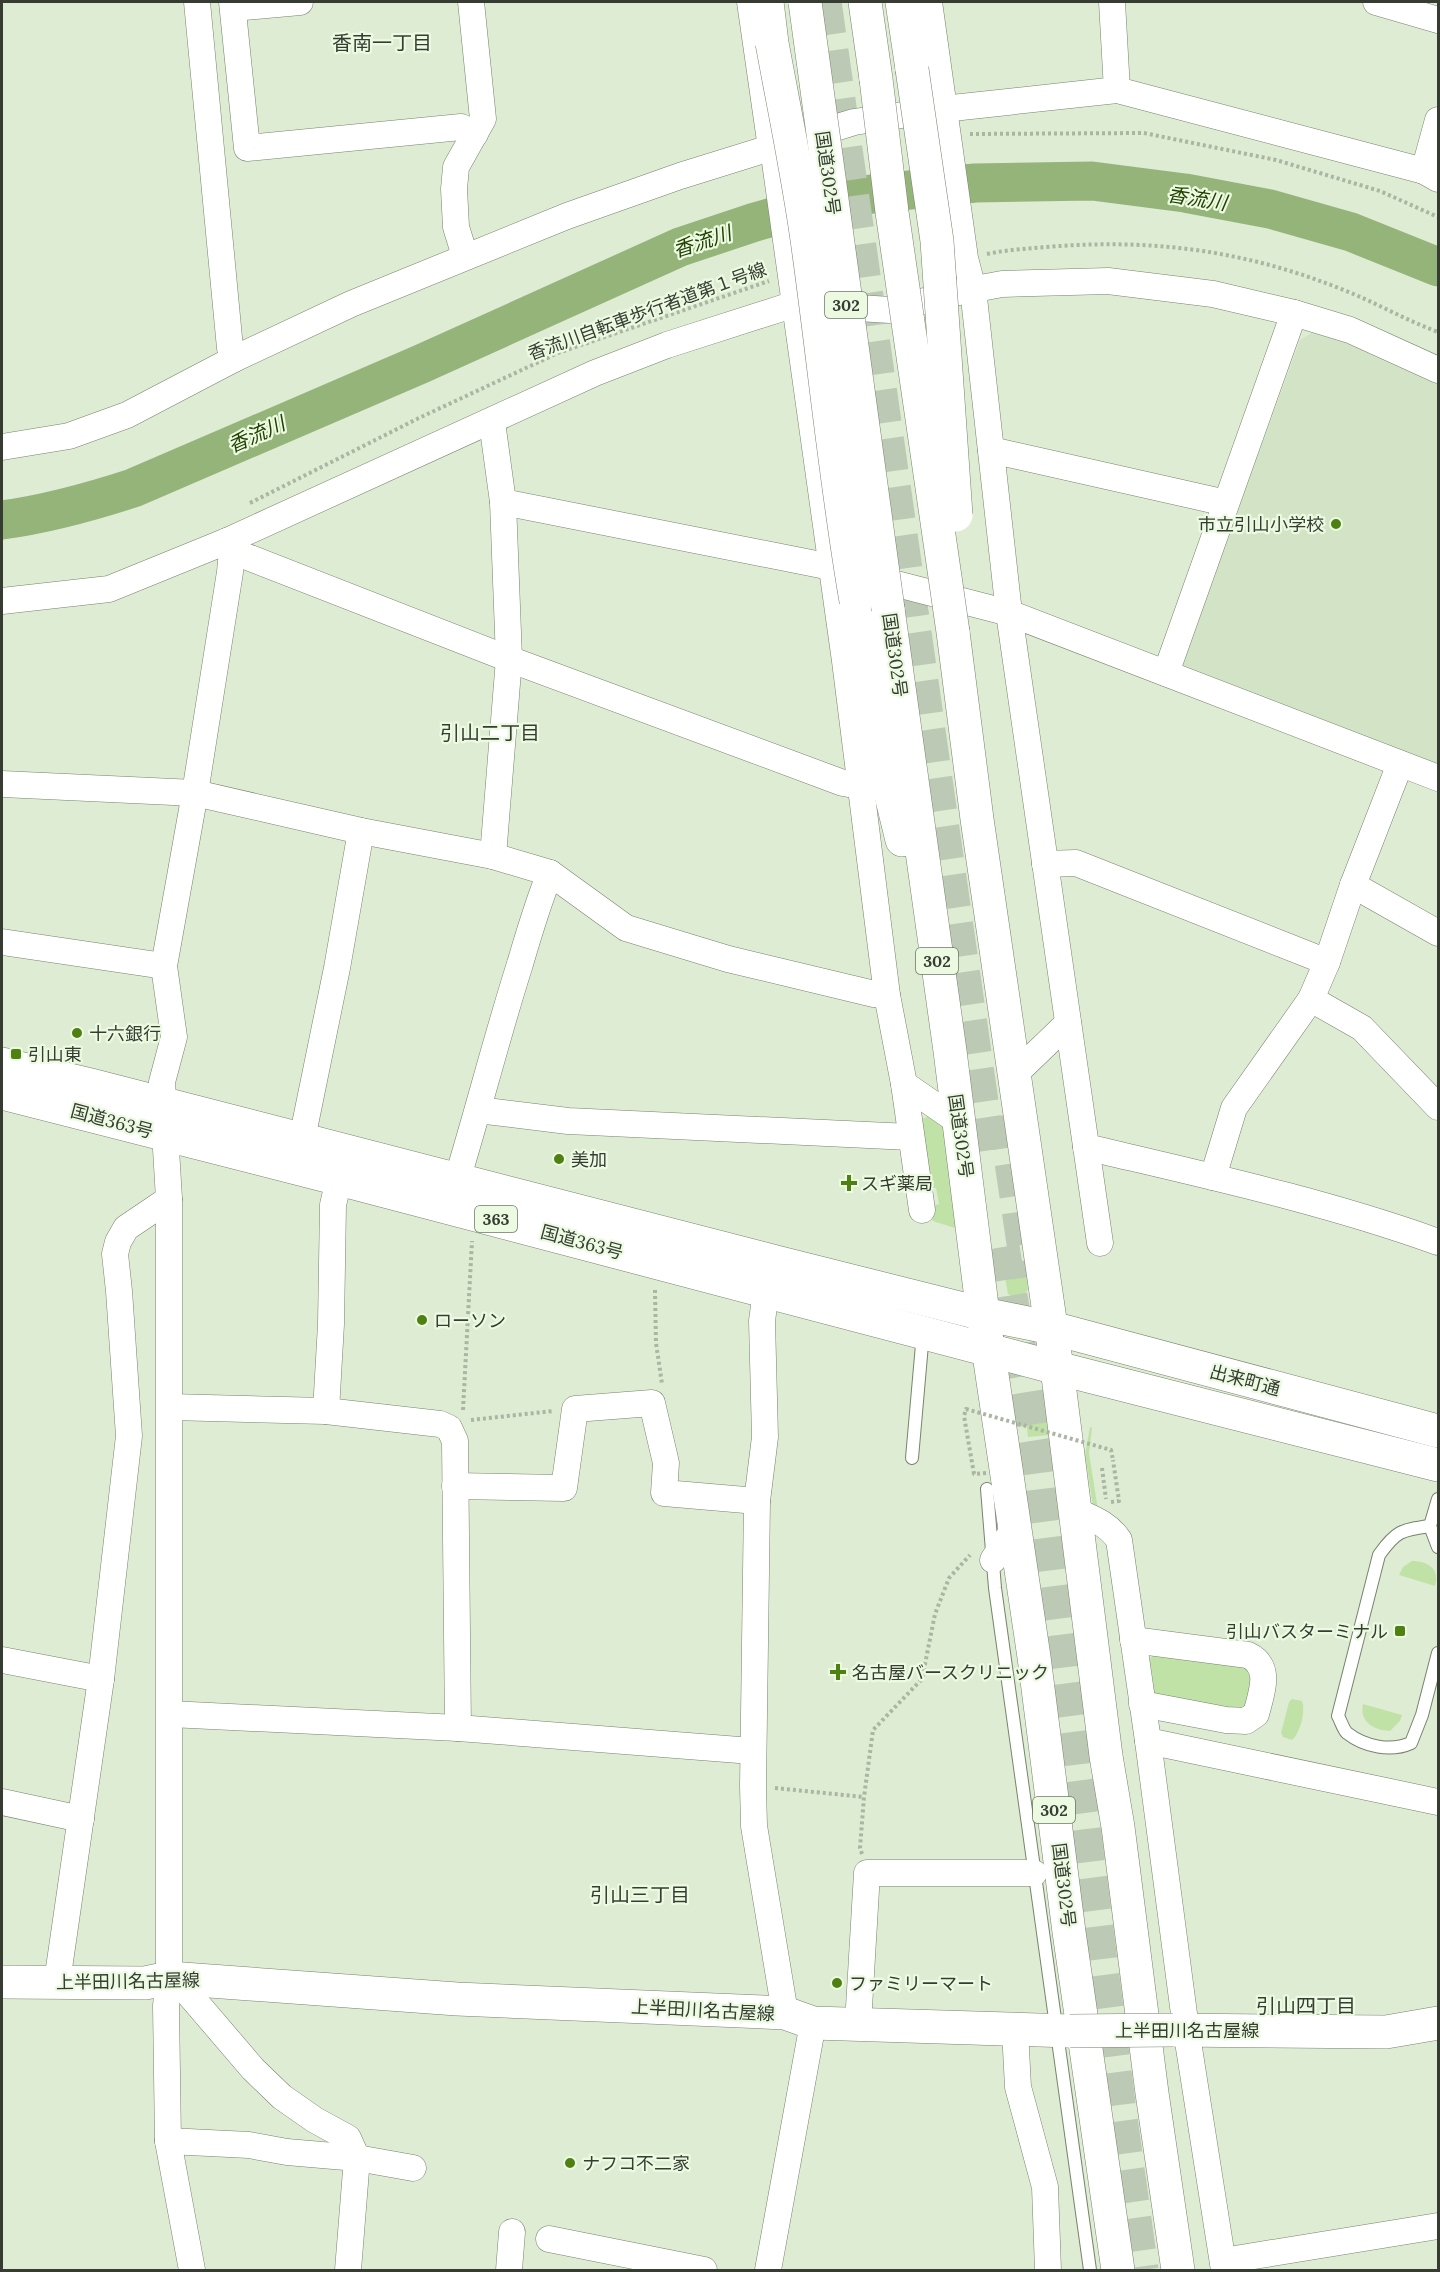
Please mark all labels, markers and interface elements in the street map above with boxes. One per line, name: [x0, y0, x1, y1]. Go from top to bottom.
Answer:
district label: 香南一丁目: [332, 30, 432, 55]
street label: 国道302号: [811, 129, 845, 217]
water label: 香流川: [1165, 181, 1231, 215]
water label: 香流川: [670, 219, 736, 262]
street label: 香流川自転車歩行者道第１号線: [525, 257, 769, 365]
road number: 302: [825, 292, 867, 318]
water label: 香流川: [224, 410, 290, 458]
place label: 市立引山小学校: [1198, 513, 1324, 536]
marker: 市立引山小学校: [1329, 517, 1343, 531]
street label: 国道302号: [878, 611, 912, 699]
district label: 引山二丁目: [440, 720, 540, 745]
road number: 302: [916, 948, 958, 974]
place label: 十六銀行: [89, 1022, 161, 1045]
marker: 十六銀行: [70, 1026, 84, 1040]
place label: 引山東: [28, 1043, 82, 1066]
marker: 引山東: [9, 1047, 23, 1061]
street label: 国道302号: [944, 1092, 978, 1180]
street label: 国道363号: [68, 1099, 156, 1143]
place label: 美加: [571, 1148, 607, 1171]
marker: 美加: [552, 1152, 566, 1166]
place label: スギ薬局: [861, 1172, 933, 1195]
marker: スギ薬局: [842, 1176, 856, 1190]
road number: 363: [475, 1206, 517, 1232]
street label: 国道363号: [538, 1220, 626, 1264]
place label: ローソン: [434, 1309, 506, 1332]
marker: ローソン: [415, 1313, 429, 1327]
street label: 出来町通: [1207, 1360, 1283, 1400]
place label: 引山バスターミナル: [1226, 1620, 1388, 1643]
marker: 引山バスターミナル: [1393, 1624, 1407, 1638]
place label: 名古屋バースクリニック: [852, 1661, 1049, 1684]
marker: 名古屋バースクリニック: [829, 1663, 847, 1681]
road number: 302: [1033, 1797, 1075, 1823]
street label: 国道302号: [1047, 1842, 1081, 1928]
district label: 引山三丁目: [590, 1882, 690, 1907]
street label: 上半田川名古屋線: [56, 1968, 200, 1994]
place label: ファミリーマート: [849, 1972, 993, 1995]
marker: ファミリーマート: [830, 1976, 844, 1990]
district label: 引山四丁目: [1256, 1993, 1356, 2018]
street label: 上半田川名古屋線: [630, 1995, 776, 2025]
street label: 上半田川名古屋線: [1115, 2019, 1259, 2042]
place label: ナフコ不二家: [582, 2152, 690, 2175]
marker: ナフコ不二家: [563, 2156, 577, 2170]

